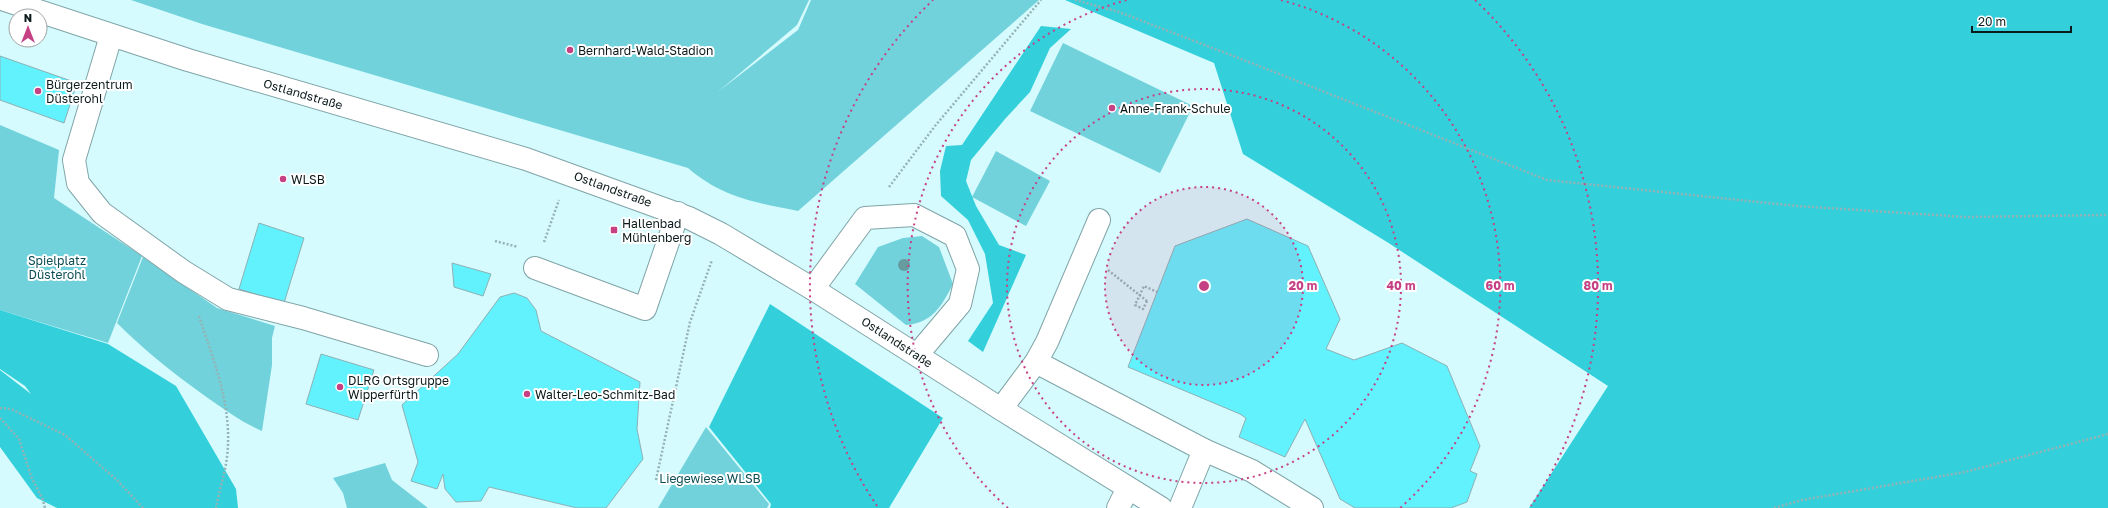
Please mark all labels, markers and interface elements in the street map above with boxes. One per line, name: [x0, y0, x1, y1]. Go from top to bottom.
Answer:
north arrow: [8, 8, 48, 48]
scale bar: [1972, 8, 2071, 34]
text: N: [24, 11, 32, 24]
text: 20 m: [1978, 14, 2006, 29]
place label: Bernhard-Wald-Stadion: [578, 43, 713, 58]
marker: Bernhard-Wald-Stadion: [565, 45, 575, 55]
street label: Ostlandstraße: [262, 76, 344, 112]
place label: Bürgerzentrum Düsterohl: [46, 77, 133, 106]
marker: Bürgerzentrum Düsterohl: [33, 86, 43, 96]
place label: Anne-Frank-Schule: [1120, 101, 1231, 116]
marker: Anne-Frank-Schule: [1107, 103, 1117, 113]
street label: Ostlandstraße: [572, 168, 654, 210]
place label: WLSB: [291, 172, 325, 187]
marker: WLSB: [278, 174, 288, 184]
place label: Hallenbad Mühlenberg: [622, 216, 691, 245]
marker: Hallenbad Mühlenberg: [609, 225, 619, 235]
park label: Spielplatz Düsterohl: [28, 253, 86, 282]
text: 20 m: [1289, 278, 1317, 293]
text: 40 m: [1387, 278, 1415, 293]
text: 60 m: [1486, 278, 1514, 293]
text: 80 m: [1584, 278, 1612, 293]
centre of rings: [1197, 279, 1211, 293]
street label: Ostlandstraße: [859, 313, 935, 371]
place label: DLRG Ortsgruppe Wipperfürth: [348, 373, 449, 402]
marker: DLRG Ortsgruppe Wipperfürth: [335, 382, 345, 392]
place label: Walter-Leo-Schmitz-Bad: [535, 387, 675, 402]
marker: Walter-Leo-Schmitz-Bad: [522, 389, 532, 399]
park label: Liegewiese WLSB: [659, 471, 761, 486]

